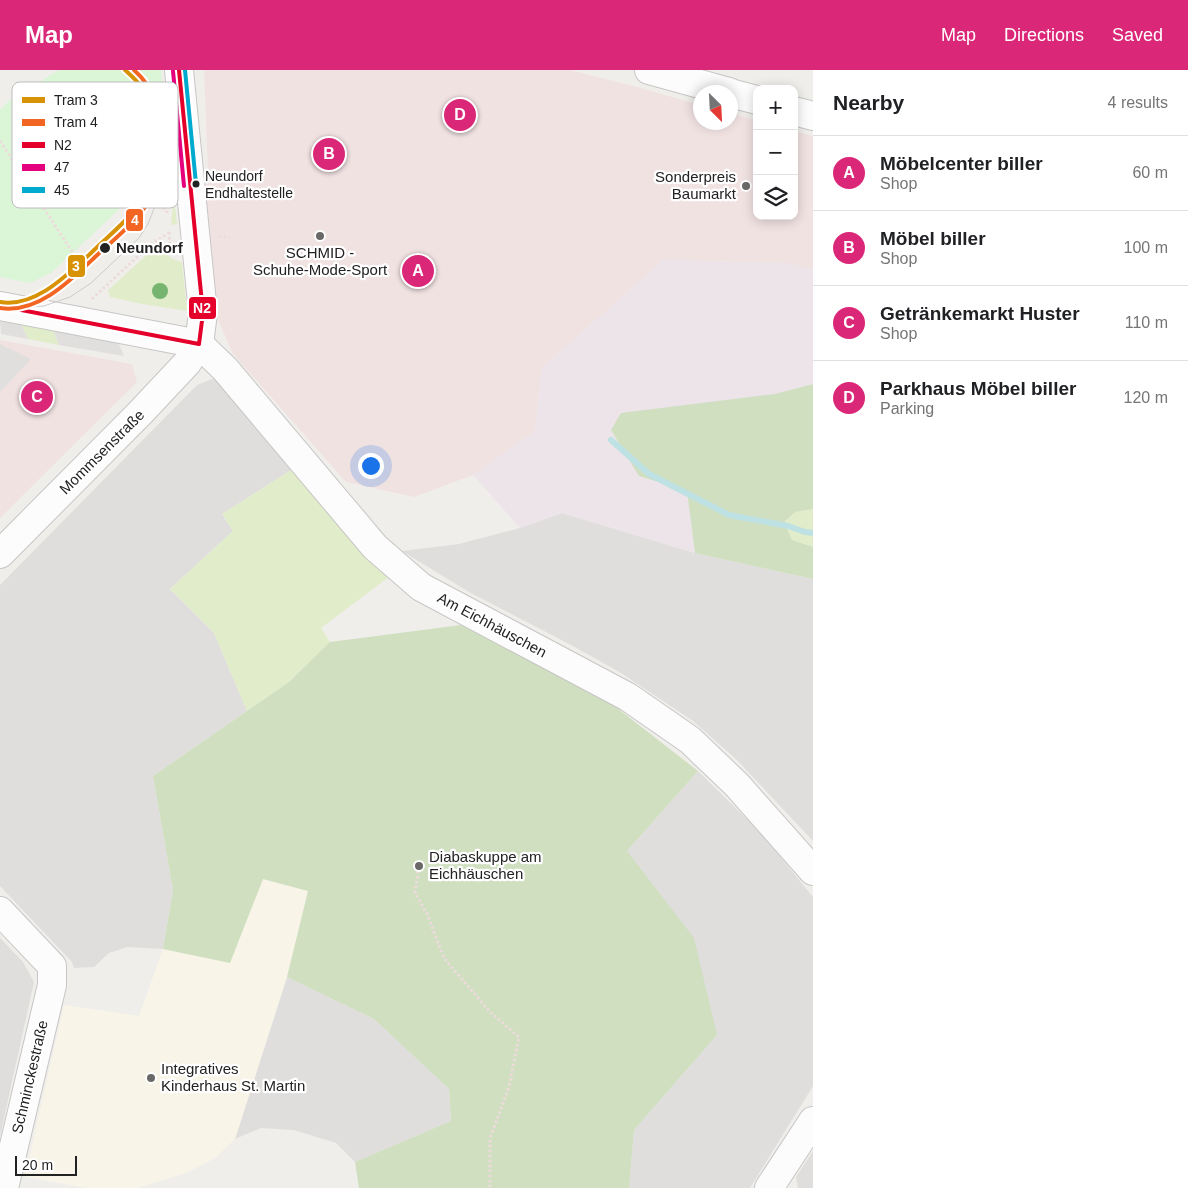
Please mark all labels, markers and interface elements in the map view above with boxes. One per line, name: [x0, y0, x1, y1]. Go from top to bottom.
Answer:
text: Map: [25, 21, 73, 48]
text: Map: [941, 25, 976, 45]
text: Directions: [1004, 25, 1084, 45]
text: Saved: [1112, 25, 1163, 45]
legend: [12, 82, 178, 208]
north arrow: [693, 85, 738, 130]
map controls: [753, 85, 798, 220]
button: +: [753, 85, 798, 130]
text: Nearby: [833, 91, 904, 114]
text: Tram 3: [54, 92, 98, 108]
text: 4 results: [1108, 94, 1168, 111]
pin: D: [444, 96, 476, 134]
text: Tram 4: [54, 114, 98, 130]
button: −: [753, 130, 798, 175]
pin: B: [313, 135, 345, 173]
text: N2: [54, 137, 72, 153]
text: Möbelcenter biller: [880, 153, 1043, 174]
text: 47: [54, 159, 70, 175]
text: A: [843, 164, 855, 181]
text: 60 m: [1132, 164, 1168, 181]
place label: Neundorf Endhaltestelle: [205, 168, 293, 201]
place label: Sonderpreis Baumarkt: [655, 168, 737, 202]
button: layers: [753, 175, 798, 220]
text: Shop: [880, 175, 917, 192]
marker: Neundorf Endhaltestelle: [191, 179, 201, 189]
marker: Sonderpreis Baumarkt: [740, 180, 752, 192]
text: 45: [54, 182, 70, 198]
line badge: 4: [125, 208, 144, 232]
text: 4: [131, 212, 139, 228]
text: Möbel biller: [880, 228, 986, 249]
marker: SCHMID - Schuhe-Mode-Sport: [314, 230, 326, 242]
place label: Neundorf: [116, 239, 184, 256]
text: B: [843, 239, 855, 256]
text: 100 m: [1124, 239, 1168, 256]
marker: Neundorf: [98, 241, 112, 255]
place label: SCHMID - Schuhe-Mode-Sport: [253, 244, 388, 278]
text: Shop: [880, 250, 917, 267]
pin: A: [402, 252, 434, 290]
line badge: 3: [67, 254, 86, 278]
text: 3: [72, 258, 80, 274]
line badge: N2: [188, 296, 217, 320]
text: N2: [193, 300, 211, 316]
text: Getränkemarkt Huster: [880, 303, 1080, 324]
text: C: [843, 314, 855, 331]
text: 110 m: [1125, 314, 1168, 331]
text: Shop: [880, 325, 917, 342]
pin: C: [21, 378, 53, 416]
text: Parkhaus Möbel biller: [880, 378, 1076, 399]
text: D: [843, 389, 855, 406]
text: 120 m: [1124, 389, 1168, 406]
text: Parking: [880, 400, 934, 417]
street label: Mommsenstraße: [56, 406, 147, 497]
your location: [358, 453, 384, 479]
street label: Am Eichhäuschen: [435, 589, 550, 660]
place label: Diabaskuppe am Eichhäuschen: [429, 848, 542, 882]
marker: Diabaskuppe am Eichhäuschen: [413, 860, 425, 872]
street label: Schminckestraße: [8, 1019, 51, 1135]
place label: Integratives Kinderhaus St. Martin: [161, 1060, 305, 1094]
marker: Integratives Kinderhaus St. Martin: [145, 1072, 157, 1084]
scale bar: [15, 1153, 78, 1176]
text: 20 m: [22, 1157, 53, 1173]

